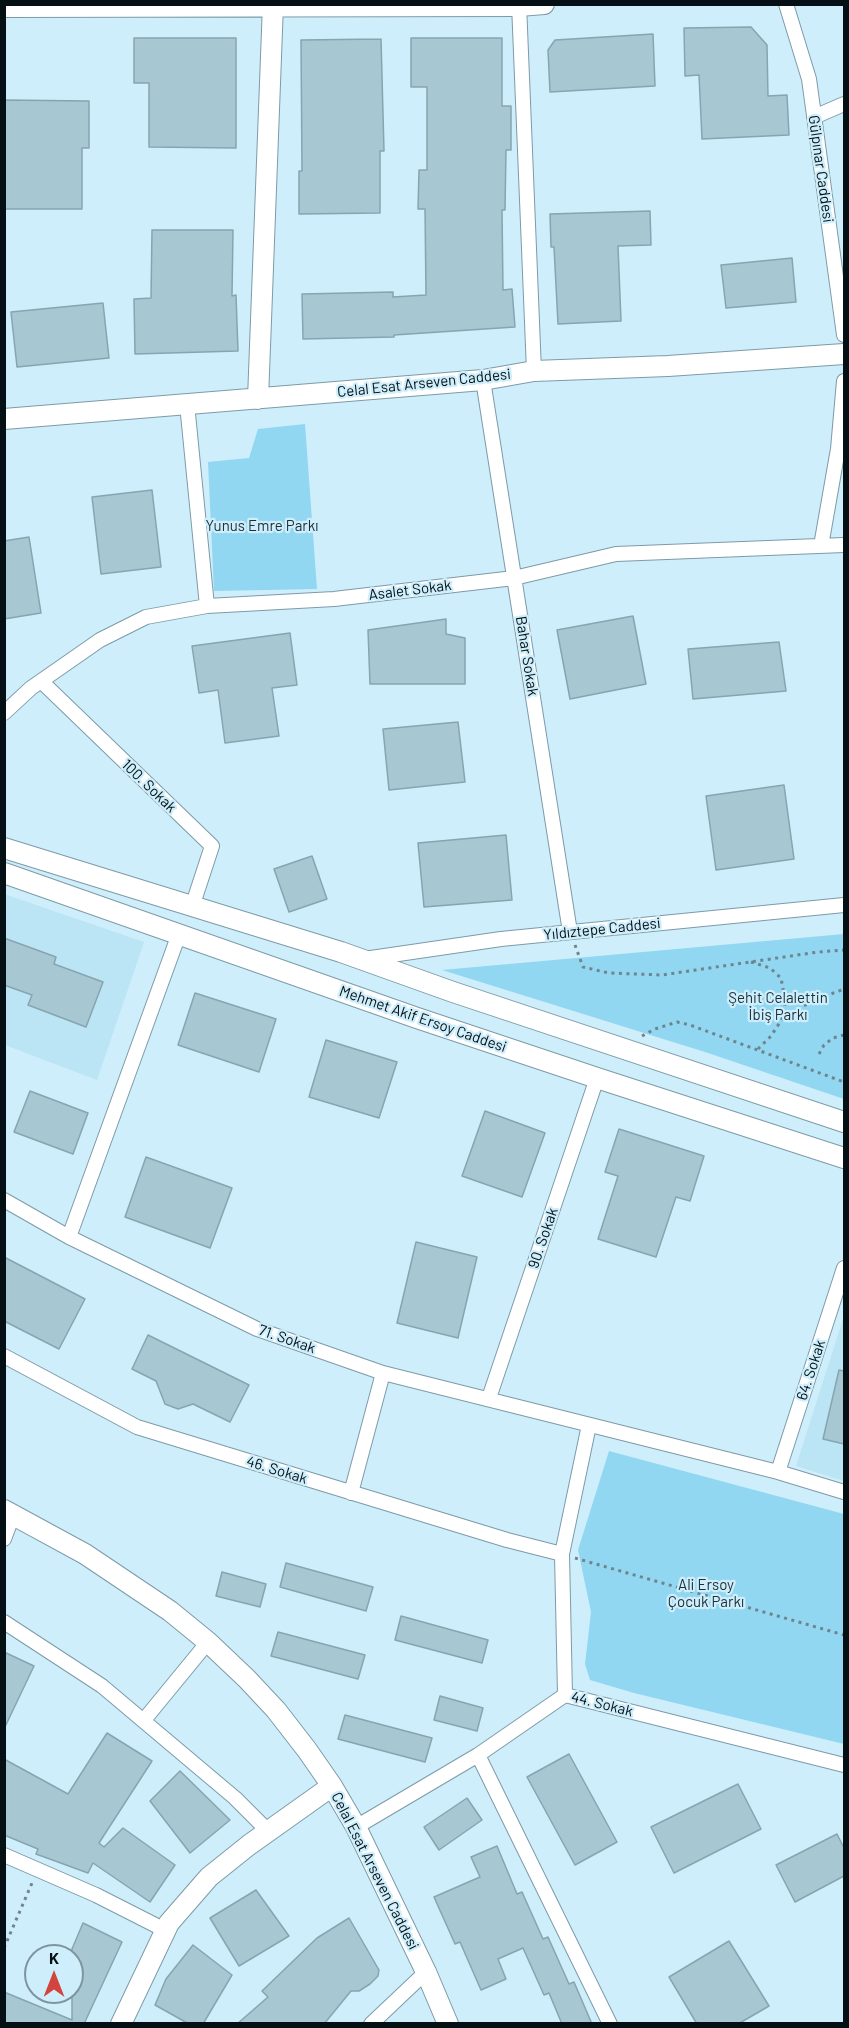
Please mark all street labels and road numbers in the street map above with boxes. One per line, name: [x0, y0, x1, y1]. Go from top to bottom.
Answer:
street label: Gülpınar Caddesi: [805, 114, 837, 224]
street label: Celal Esat Arseven Caddesi: [336, 365, 512, 401]
street label: Asalet Sokak: [368, 576, 452, 604]
street label: Bahar Sokak: [512, 615, 542, 697]
street label: 100. Sokak: [118, 756, 180, 816]
street label: Yıldıztepe Caddesi: [543, 914, 661, 944]
street label: Mehmet Akif Ersoy Caddesi: [337, 982, 509, 1056]
street label: 90. Sokak: [524, 1205, 562, 1271]
street label: 71. Sokak: [256, 1321, 318, 1357]
street label: 64. Sokak: [793, 1337, 829, 1403]
street label: 46. Sokak: [244, 1452, 310, 1488]
street label: 44. Sokak: [569, 1688, 635, 1720]
street label: Celal Esat Arseven Caddesi: [327, 1789, 423, 1953]

